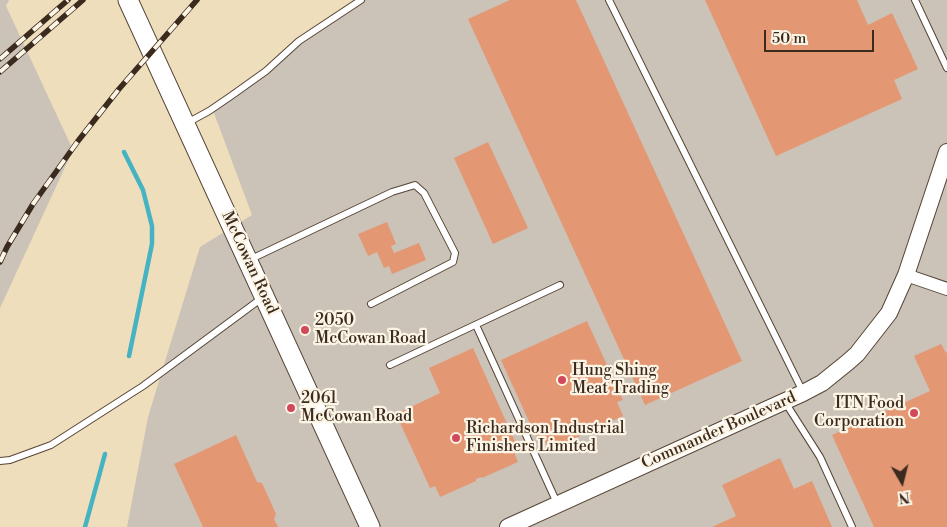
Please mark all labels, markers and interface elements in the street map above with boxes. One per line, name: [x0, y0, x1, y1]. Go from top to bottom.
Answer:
scale bar: [767, 20, 877, 52]
text: 50 m: [772, 29, 806, 48]
street label: McCowan Road: [217, 209, 281, 317]
place label: 2050 McCowan Road: [315, 311, 426, 349]
marker: 2050 McCowan Road: [299, 324, 311, 336]
place label: Hung Shing Meat Trading: [572, 361, 669, 399]
marker: Hung Shing Meat Trading: [556, 374, 568, 386]
street label: Commander Boulevard: [639, 388, 799, 474]
place label: 2061 McCowan Road: [301, 389, 412, 427]
place label: ITN Food Corporation: [814, 394, 904, 432]
marker: 2061 McCowan Road: [285, 402, 297, 414]
marker: ITN Food Corporation: [908, 407, 920, 419]
place label: Richardson Industrial Finishers Limited: [466, 419, 625, 457]
marker: Richardson Industrial Finishers Limited: [450, 432, 462, 444]
north arrow: [877, 457, 927, 507]
text: N: [897, 487, 911, 507]

